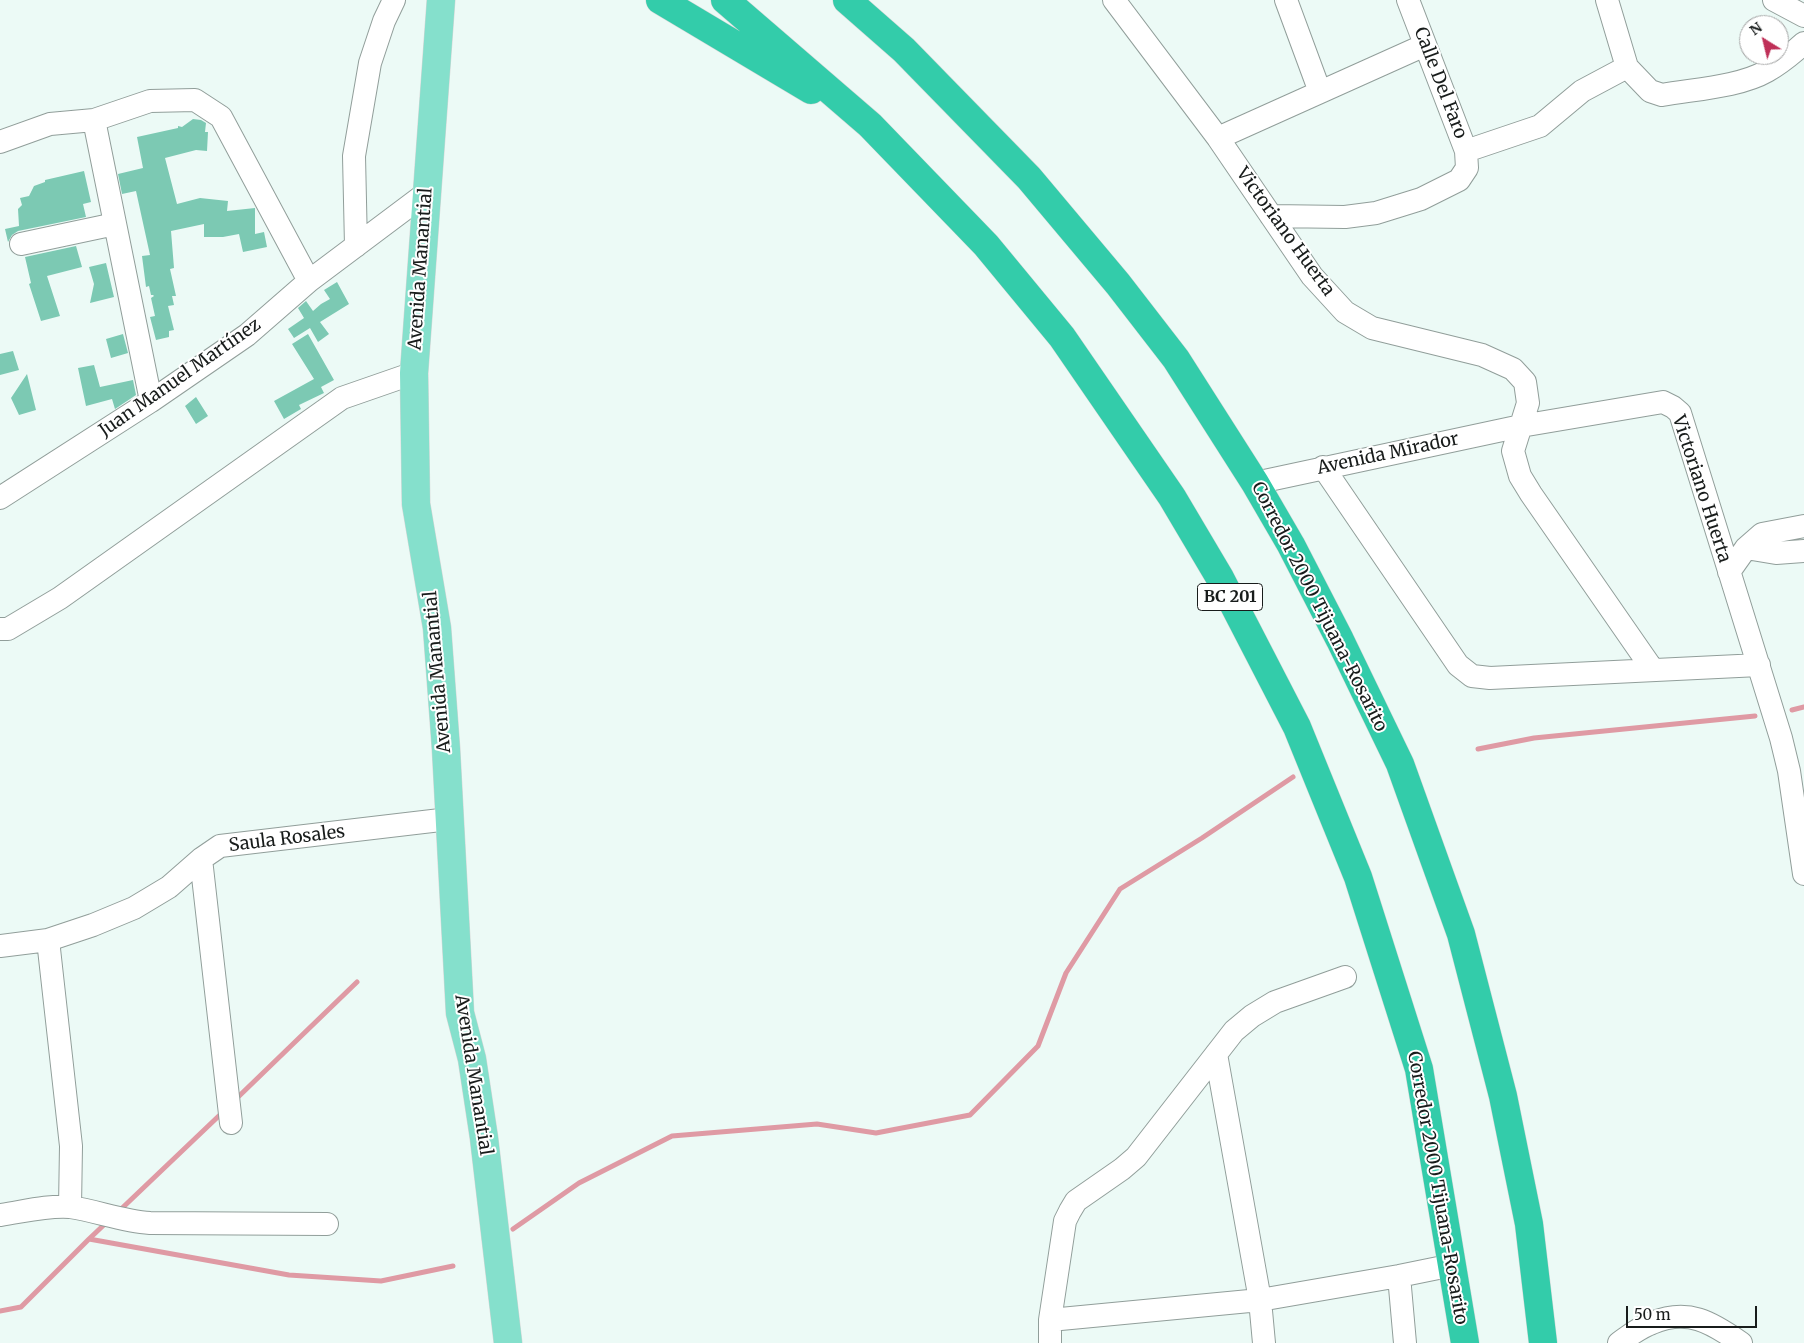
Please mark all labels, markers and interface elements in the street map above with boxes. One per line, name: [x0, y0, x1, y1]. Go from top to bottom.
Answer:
north arrow: [1739, 15, 1789, 65]
text: N: [1746, 18, 1766, 39]
street label: Calle Del Faro: [1409, 24, 1471, 142]
street label: Victoriano Huerta: [1231, 164, 1339, 300]
street label: Avenida Manantial: [405, 187, 437, 351]
street label: Juan Manuel Martínez: [95, 314, 265, 442]
street label: Victoriano Huerta: [1667, 413, 1735, 565]
street label: Avenida Mirador: [1315, 428, 1461, 480]
street label: Corredor 2000 Tijuana-Rosarito: [1246, 479, 1392, 735]
road number: BC 201: [1198, 584, 1262, 610]
street label: Avenida Manantial: [420, 590, 456, 754]
street label: Saula Rosales: [228, 821, 346, 857]
street label: Avenida Manantial: [450, 993, 496, 1157]
street label: Corredor 2000 Tijuana-Rosarito: [1402, 1050, 1472, 1326]
scale bar: [1629, 1296, 1760, 1328]
text: 50 m: [1634, 1305, 1671, 1324]

